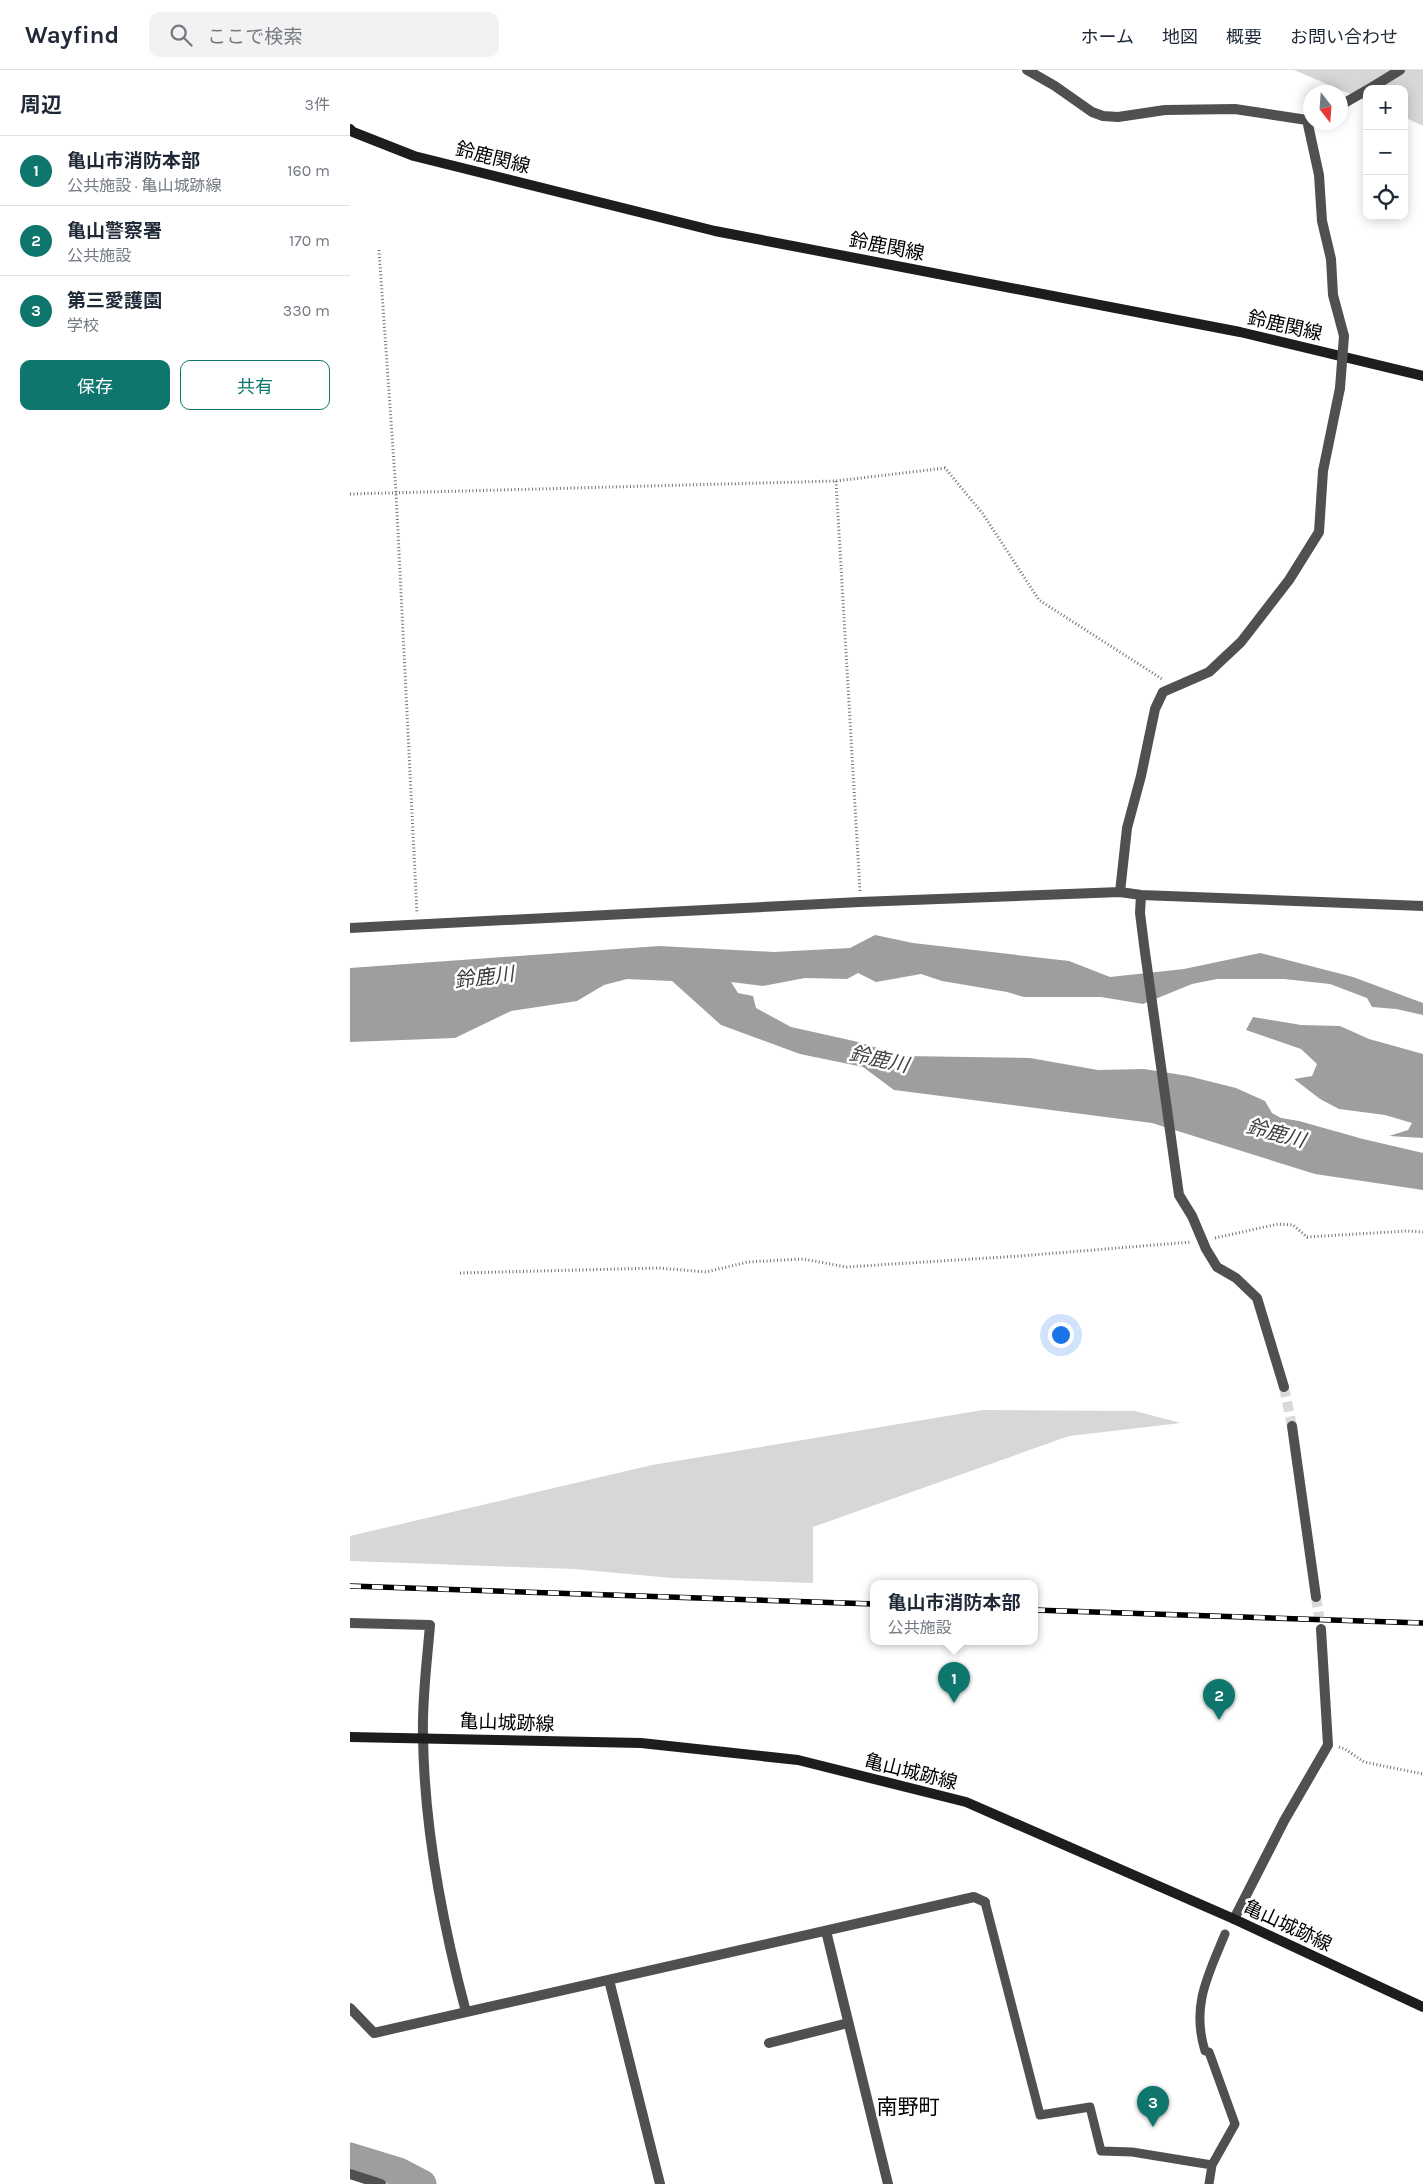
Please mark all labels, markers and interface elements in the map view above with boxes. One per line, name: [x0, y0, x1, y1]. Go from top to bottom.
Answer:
search box: [149, 12, 499, 57]
text: Wayfind: [25, 21, 119, 49]
icon: search: [167, 21, 195, 49]
text: ここで検索: [207, 26, 302, 48]
text: ホーム: [1081, 26, 1134, 48]
text: 地図: [1162, 26, 1198, 48]
text: 概要: [1226, 26, 1262, 48]
text: お問い合わせ: [1290, 26, 1398, 48]
north arrow: [1303, 85, 1348, 130]
map controls: [1363, 85, 1408, 220]
button: +: [1363, 85, 1408, 130]
text: 周辺: [20, 93, 62, 117]
text: 3件: [305, 95, 330, 114]
button: −: [1363, 130, 1408, 175]
street label: 鈴鹿関線: [453, 138, 532, 178]
text: 亀山市消防本部: [67, 150, 200, 172]
text: 1: [33, 161, 39, 180]
text: 160 m: [287, 161, 330, 180]
button: locate: [1363, 175, 1408, 220]
text: 公共施設 · 亀山城跡線: [67, 176, 221, 195]
text: 亀山警察署: [67, 220, 162, 242]
street label: 鈴鹿関線: [847, 229, 926, 265]
text: 2: [31, 231, 41, 250]
text: 170 m: [289, 231, 330, 250]
text: 公共施設: [67, 246, 131, 265]
text: 第三愛護園: [67, 290, 162, 312]
text: 3: [31, 301, 41, 320]
text: 330 m: [283, 301, 330, 320]
street label: 鈴鹿関線: [1245, 307, 1324, 345]
text: 学校: [67, 316, 99, 335]
button: 保存: [20, 360, 170, 410]
button: 共有: [180, 360, 330, 410]
water label: 鈴鹿川: [453, 962, 517, 993]
water label: 鈴鹿川: [847, 1042, 913, 1077]
water label: 鈴鹿川: [1244, 1115, 1310, 1153]
your location: [1048, 1322, 1074, 1348]
popup: [870, 1580, 1038, 1645]
text: 亀山市消防本部: [887, 1592, 1021, 1614]
text: 公共施設: [887, 1618, 952, 1637]
pin: 1: [938, 1662, 970, 1703]
pin: 2: [1203, 1679, 1235, 1720]
street label: 亀山城跡線: [459, 1710, 555, 1736]
street label: 亀山城跡線: [862, 1750, 960, 1794]
street label: 亀山城跡線: [1240, 1896, 1335, 1956]
pin: 3: [1137, 2086, 1169, 2127]
district label: 南野町: [877, 2095, 940, 2119]

